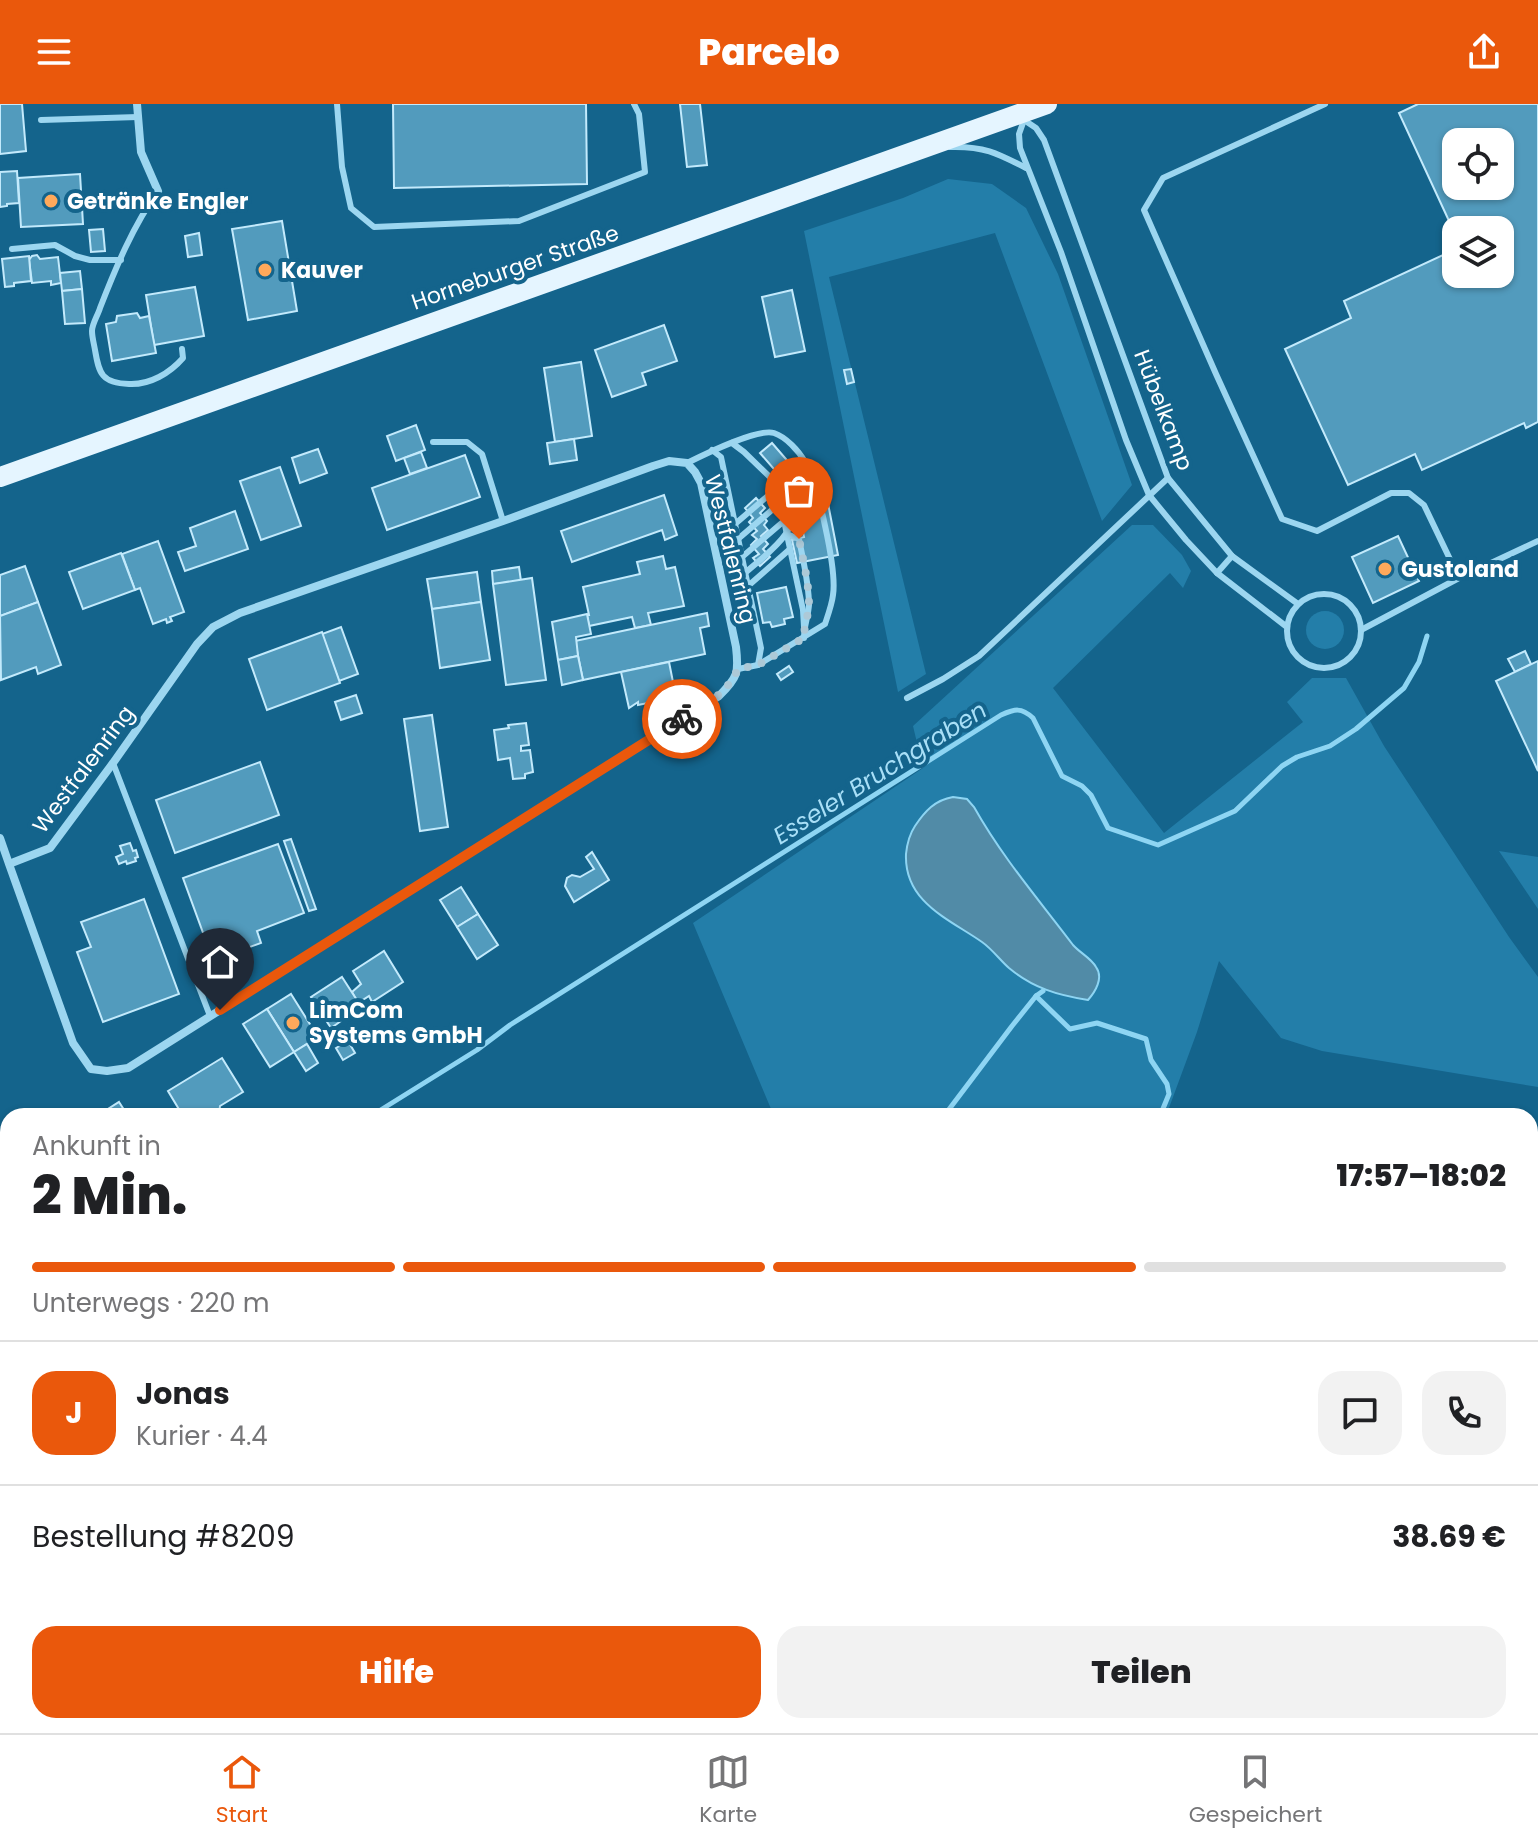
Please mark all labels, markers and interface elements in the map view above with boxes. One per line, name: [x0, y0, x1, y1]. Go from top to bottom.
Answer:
text: Parcelo: [698, 27, 840, 78]
icon: menu: [32, 30, 76, 74]
icon: share: [1462, 30, 1506, 74]
map controls: [1442, 128, 1514, 288]
button: locate: [1442, 128, 1514, 200]
place label: Getränke Engler: [67, 186, 248, 217]
marker: Getränke Engler: [42, 192, 60, 210]
button: layers: [1442, 216, 1514, 288]
street label: Horneburger Straße: [407, 217, 623, 318]
place label: Kauver: [281, 255, 363, 286]
marker: Kauver: [256, 261, 274, 279]
street label: Hübelkamp: [1126, 345, 1201, 475]
pin: [765, 457, 833, 539]
icon: bag: [777, 469, 821, 513]
street label: Westfalenring: [697, 471, 764, 627]
place label: Gustoland: [1401, 554, 1519, 585]
marker: Gustoland: [1376, 560, 1394, 578]
courier: [642, 679, 722, 759]
water label: Esseler Bruchgraben: [767, 693, 993, 852]
icon: bike: [660, 697, 704, 741]
street label: Westfalenring: [25, 699, 142, 839]
pin: [186, 928, 254, 1010]
icon: home: [198, 940, 242, 984]
place label: LimCom Systems GmbH: [309, 995, 483, 1051]
marker: LimCom Systems GmbH: [284, 1014, 302, 1032]
text: Ankunft in: [32, 1128, 161, 1164]
text: 17:57–18:02: [1337, 1154, 1506, 1197]
text: 2 Min.: [32, 1159, 187, 1232]
text: Unterwegs · 220 m: [32, 1285, 269, 1321]
button: chat: [1318, 1371, 1402, 1455]
button: phone: [1422, 1371, 1506, 1455]
text: Jonas: [136, 1372, 230, 1415]
text: J: [65, 1391, 83, 1434]
text: Kurier · 4.4: [136, 1418, 268, 1454]
text: Bestellung #8209: [32, 1515, 295, 1558]
text: 38.69 €: [1392, 1515, 1506, 1558]
button: Hilfe: [32, 1626, 761, 1718]
button: Teilen: [777, 1626, 1506, 1718]
tab: Start: [216, 1750, 268, 1831]
tab: Karte: [699, 1750, 757, 1831]
tab: Gespeichert: [1189, 1750, 1322, 1831]

